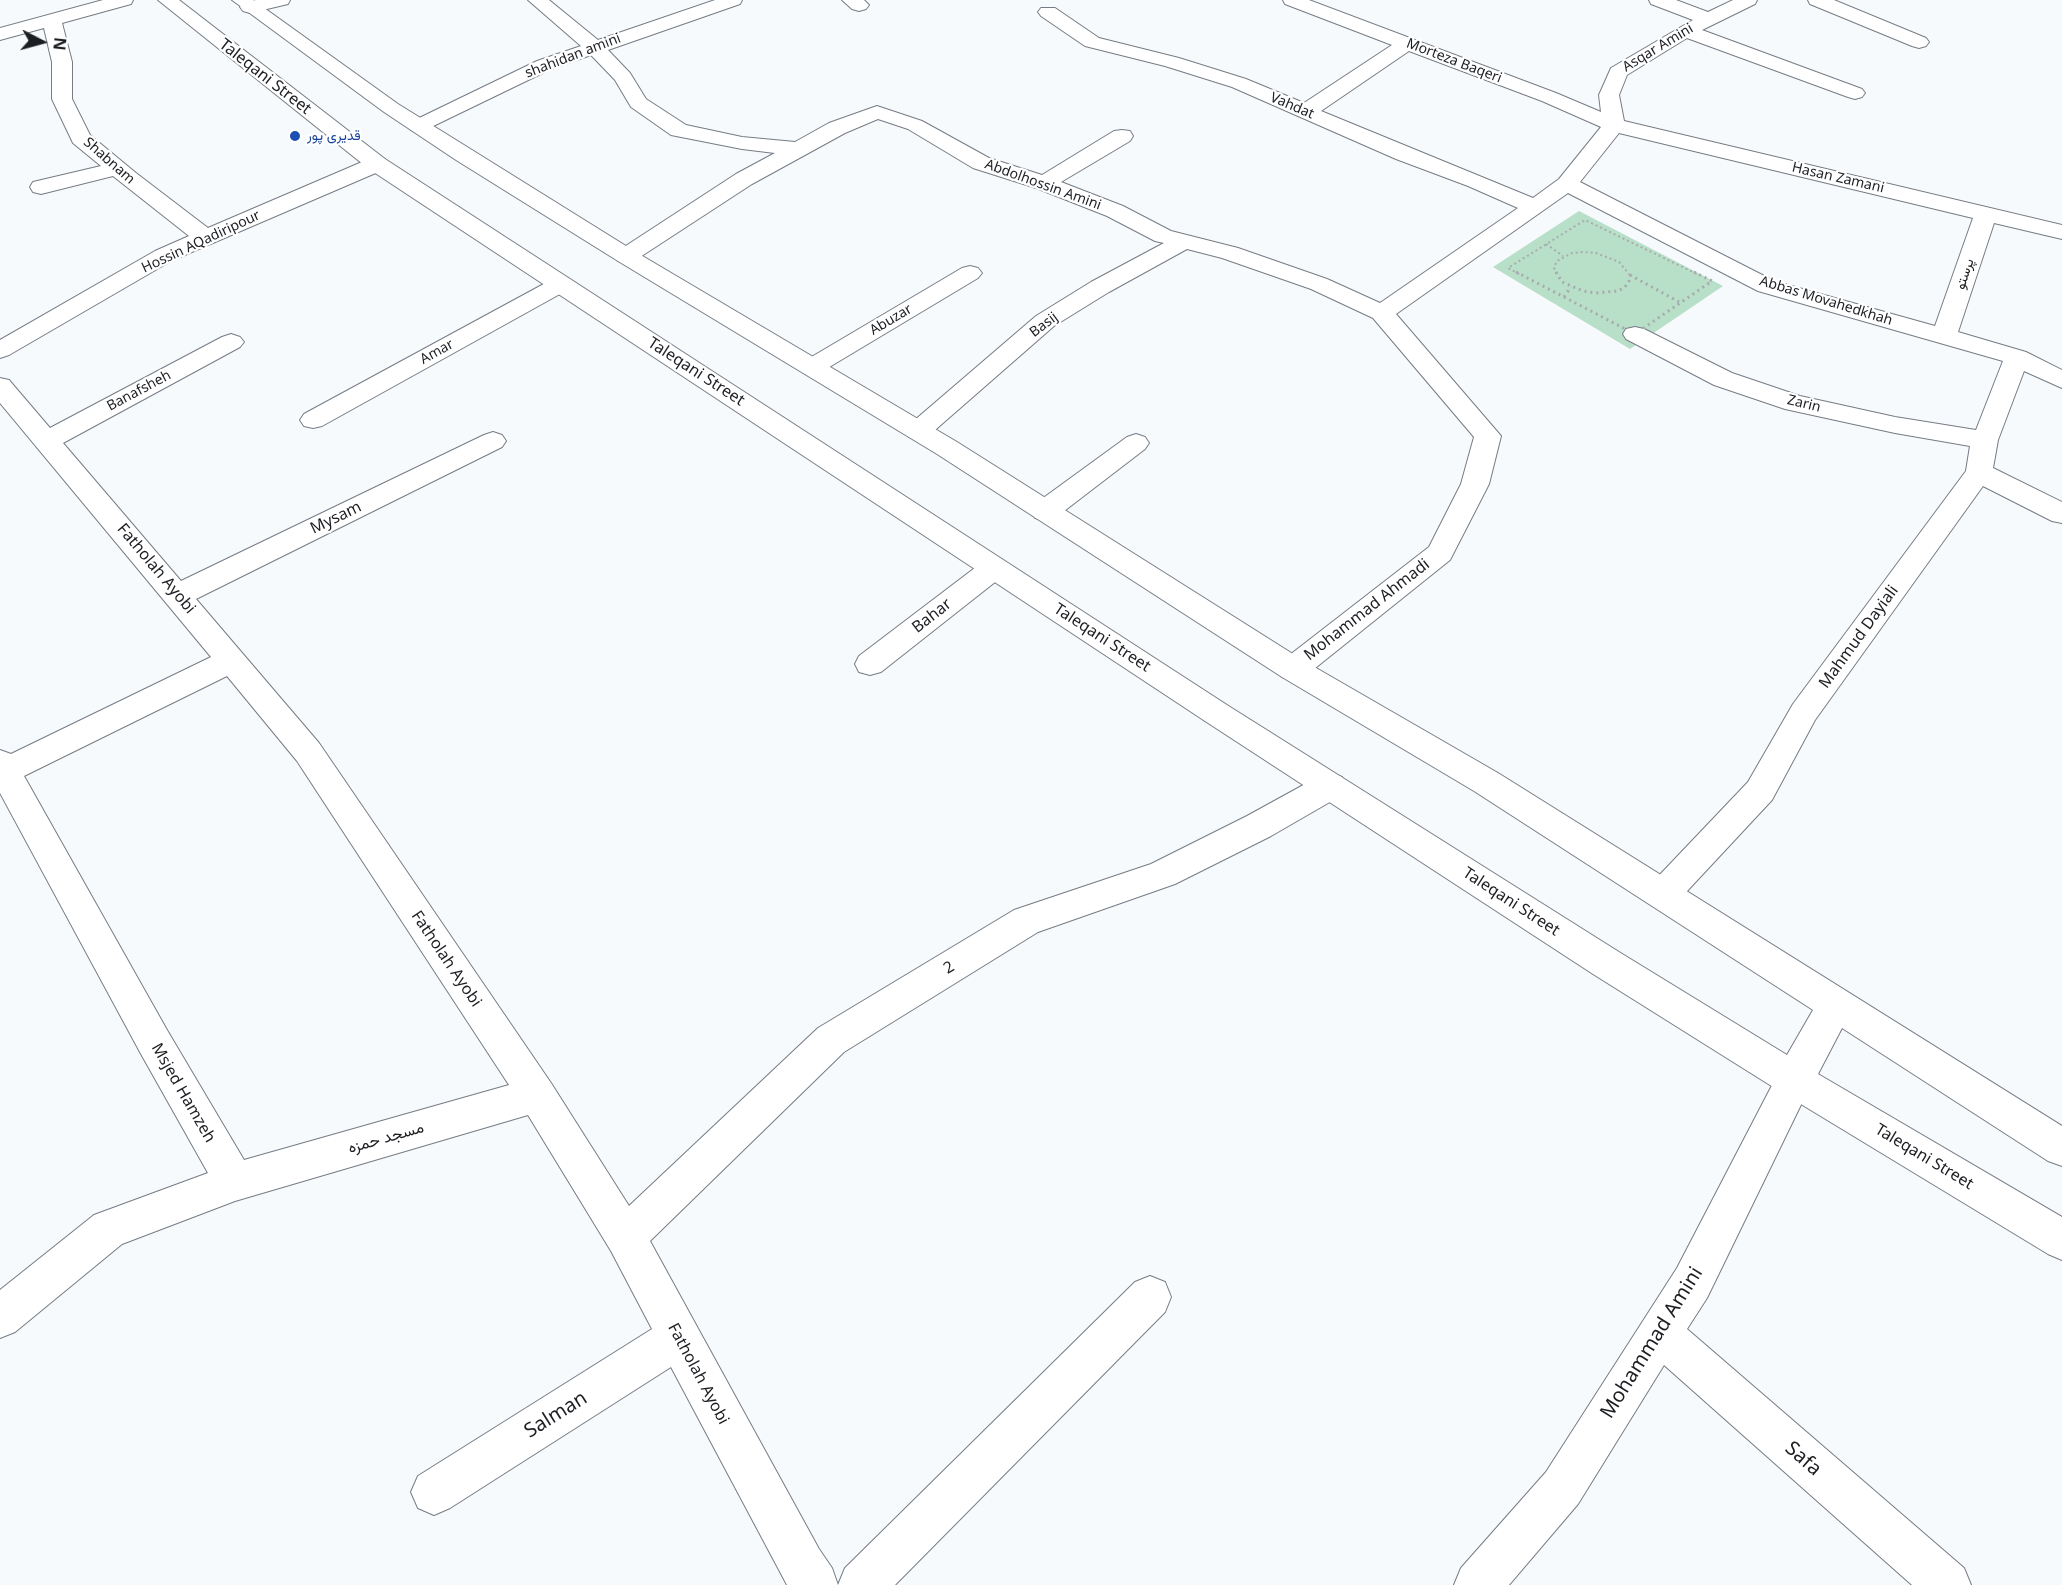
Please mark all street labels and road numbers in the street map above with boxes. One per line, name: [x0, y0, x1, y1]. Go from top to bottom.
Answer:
street label: Asqar Amini: [1620, 20, 1696, 76]
street label: shahidan amini: [523, 30, 623, 82]
street label: Taleqani Street: [215, 35, 315, 119]
street label: Morteza Baqeri: [1404, 35, 1504, 87]
street label: Vahdat: [1267, 89, 1317, 123]
street label: Shabnam: [80, 134, 138, 188]
street label: Abdolhossin Amini: [983, 156, 1103, 214]
street label: Hasan Zamani: [1790, 159, 1886, 197]
street label: Hossin AQadiripour: [139, 207, 263, 277]
street label: پرستو: [1952, 256, 1978, 292]
street label: Abbas Movahedkhah: [1758, 273, 1894, 329]
street label: Abuzar: [867, 301, 915, 339]
street label: Basij: [1027, 309, 1061, 341]
street label: Taleqani Street: [644, 334, 748, 410]
street label: Amar: [417, 336, 457, 368]
street label: Banafsheh: [104, 367, 174, 415]
street label: Zarin: [1786, 392, 1822, 416]
street label: Mysam: [307, 497, 365, 539]
street label: Fatholah Ayobi: [113, 520, 199, 618]
street label: Mohammad Ahmadi: [1300, 555, 1434, 665]
street label: Mahmud Dayiali: [1815, 582, 1903, 692]
street label: Bahar: [908, 595, 956, 637]
street label: Taleqani Street: [1050, 600, 1154, 676]
street label: Taleqani Street: [1459, 864, 1563, 940]
street label: Fatholah Ayobi: [407, 907, 485, 1011]
street label: 2: [940, 957, 958, 979]
street label: Msjed Hamzeh: [147, 1040, 219, 1146]
street label: مسجد حمزه: [346, 1118, 426, 1158]
street label: Taleqani Street: [1871, 1120, 1977, 1194]
street label: Mohammad Amini: [1596, 1263, 1708, 1423]
street label: Fatholah Ayobi: [663, 1320, 733, 1428]
street label: Salman: [520, 1386, 592, 1444]
street label: Safa: [1780, 1437, 1826, 1481]

